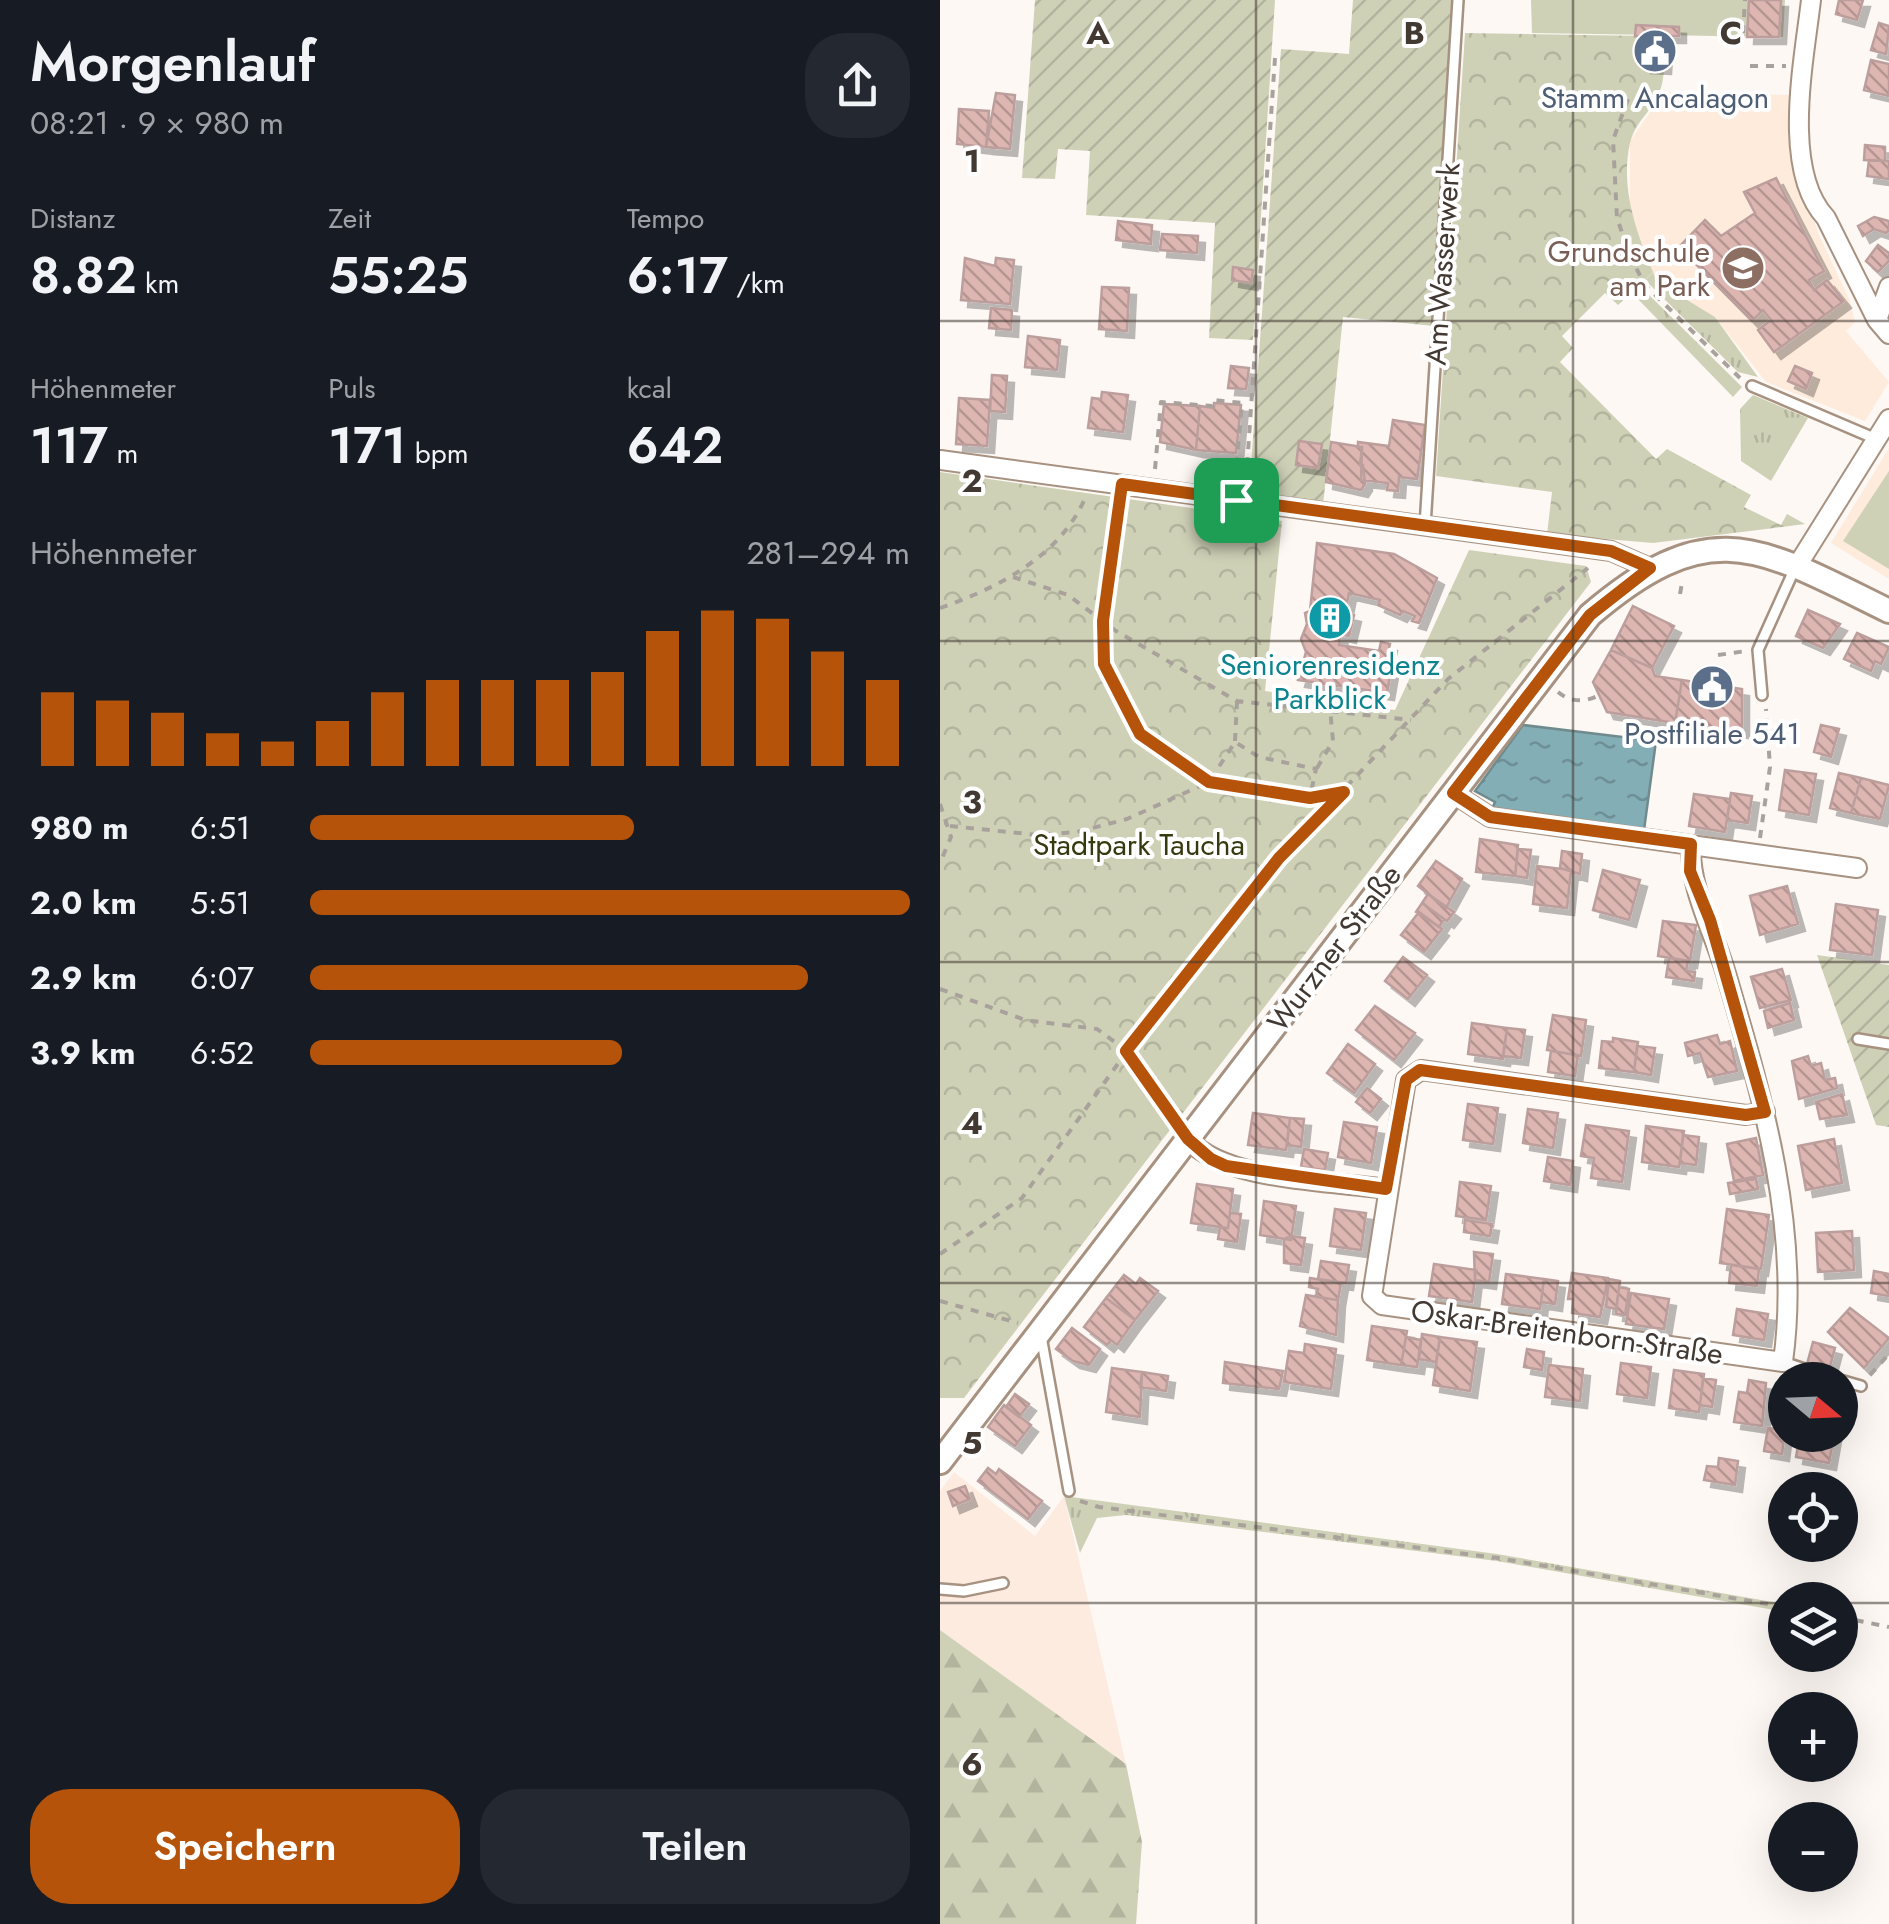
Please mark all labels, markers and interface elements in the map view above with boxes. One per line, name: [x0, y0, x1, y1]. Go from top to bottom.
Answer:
text: A: [1085, 10, 1110, 56]
text: B: [1403, 10, 1425, 56]
text: C: [1720, 10, 1742, 56]
text: Morgenlauf: [30, 22, 316, 102]
public building icon: Stamm Ancalagon: [1632, 28, 1678, 74]
button: share: [805, 33, 910, 138]
place label: Stamm Ancalagon: [1541, 76, 1769, 119]
text: 08:21 · 9 × 980 m: [30, 100, 284, 146]
text: 1: [964, 138, 980, 184]
street label: Am Wasserwerk: [1413, 160, 1471, 367]
text: Distanz: [30, 198, 115, 239]
text: Zeit: [328, 198, 371, 239]
text: Tempo: [627, 198, 704, 239]
place label: Grundschule am Park: [1548, 230, 1711, 307]
text: 8.82: [30, 239, 137, 312]
text: 55:25: [328, 239, 469, 312]
text: 6:17: [627, 239, 728, 312]
school or university icon: Grundschule am Park: [1720, 245, 1766, 291]
text: km: [137, 263, 179, 304]
text: /km: [728, 263, 785, 304]
text: Höhenmeter: [30, 368, 176, 409]
text: Puls: [328, 368, 376, 409]
text: kcal: [627, 368, 672, 409]
text: 117: [30, 409, 108, 482]
text: 171: [328, 409, 406, 482]
text: 642: [627, 409, 723, 482]
text: m: [108, 433, 138, 474]
text: bpm: [406, 433, 469, 474]
text: 2: [962, 458, 983, 504]
pin: [1194, 458, 1279, 543]
icon: arrive: [1209, 473, 1264, 528]
text: Höhenmeter: [30, 530, 197, 576]
text: 281–294 m: [746, 530, 910, 576]
building icon: Seniorenresidenz Parkblick: [1307, 595, 1353, 641]
place label: Seniorenresidenz Parkblick: [1220, 643, 1440, 720]
public building icon: Postfiliale 541: [1689, 664, 1735, 710]
place label: Postfiliale 541: [1624, 712, 1800, 755]
text: 3: [962, 779, 982, 825]
text: 980 m: [30, 805, 129, 851]
text: 6:51: [190, 805, 250, 851]
park label: Stadtpark Taucha: [1033, 823, 1245, 866]
street label: Wurzner Straße: [1257, 855, 1411, 1041]
text: 2.0 km: [30, 880, 137, 926]
text: 5:51: [190, 880, 250, 926]
text: 2.9 km: [30, 955, 137, 1001]
text: 6:07: [190, 955, 254, 1001]
text: 3.9 km: [30, 1030, 135, 1076]
text: 6:52: [190, 1030, 254, 1076]
text: 4: [961, 1100, 983, 1146]
street label: Oskar-Breitenborn-Straße: [1408, 1289, 1726, 1375]
north arrow: [1768, 1362, 1858, 1452]
map controls: [1768, 1362, 1858, 1892]
text: 5: [962, 1420, 982, 1466]
button: locate: [1768, 1472, 1858, 1562]
button: layers: [1768, 1582, 1858, 1672]
button: +: [1768, 1692, 1858, 1782]
text: 6: [961, 1741, 983, 1787]
button: Speichern: [30, 1789, 460, 1904]
button: Teilen: [480, 1789, 910, 1904]
button: −: [1768, 1802, 1858, 1892]

